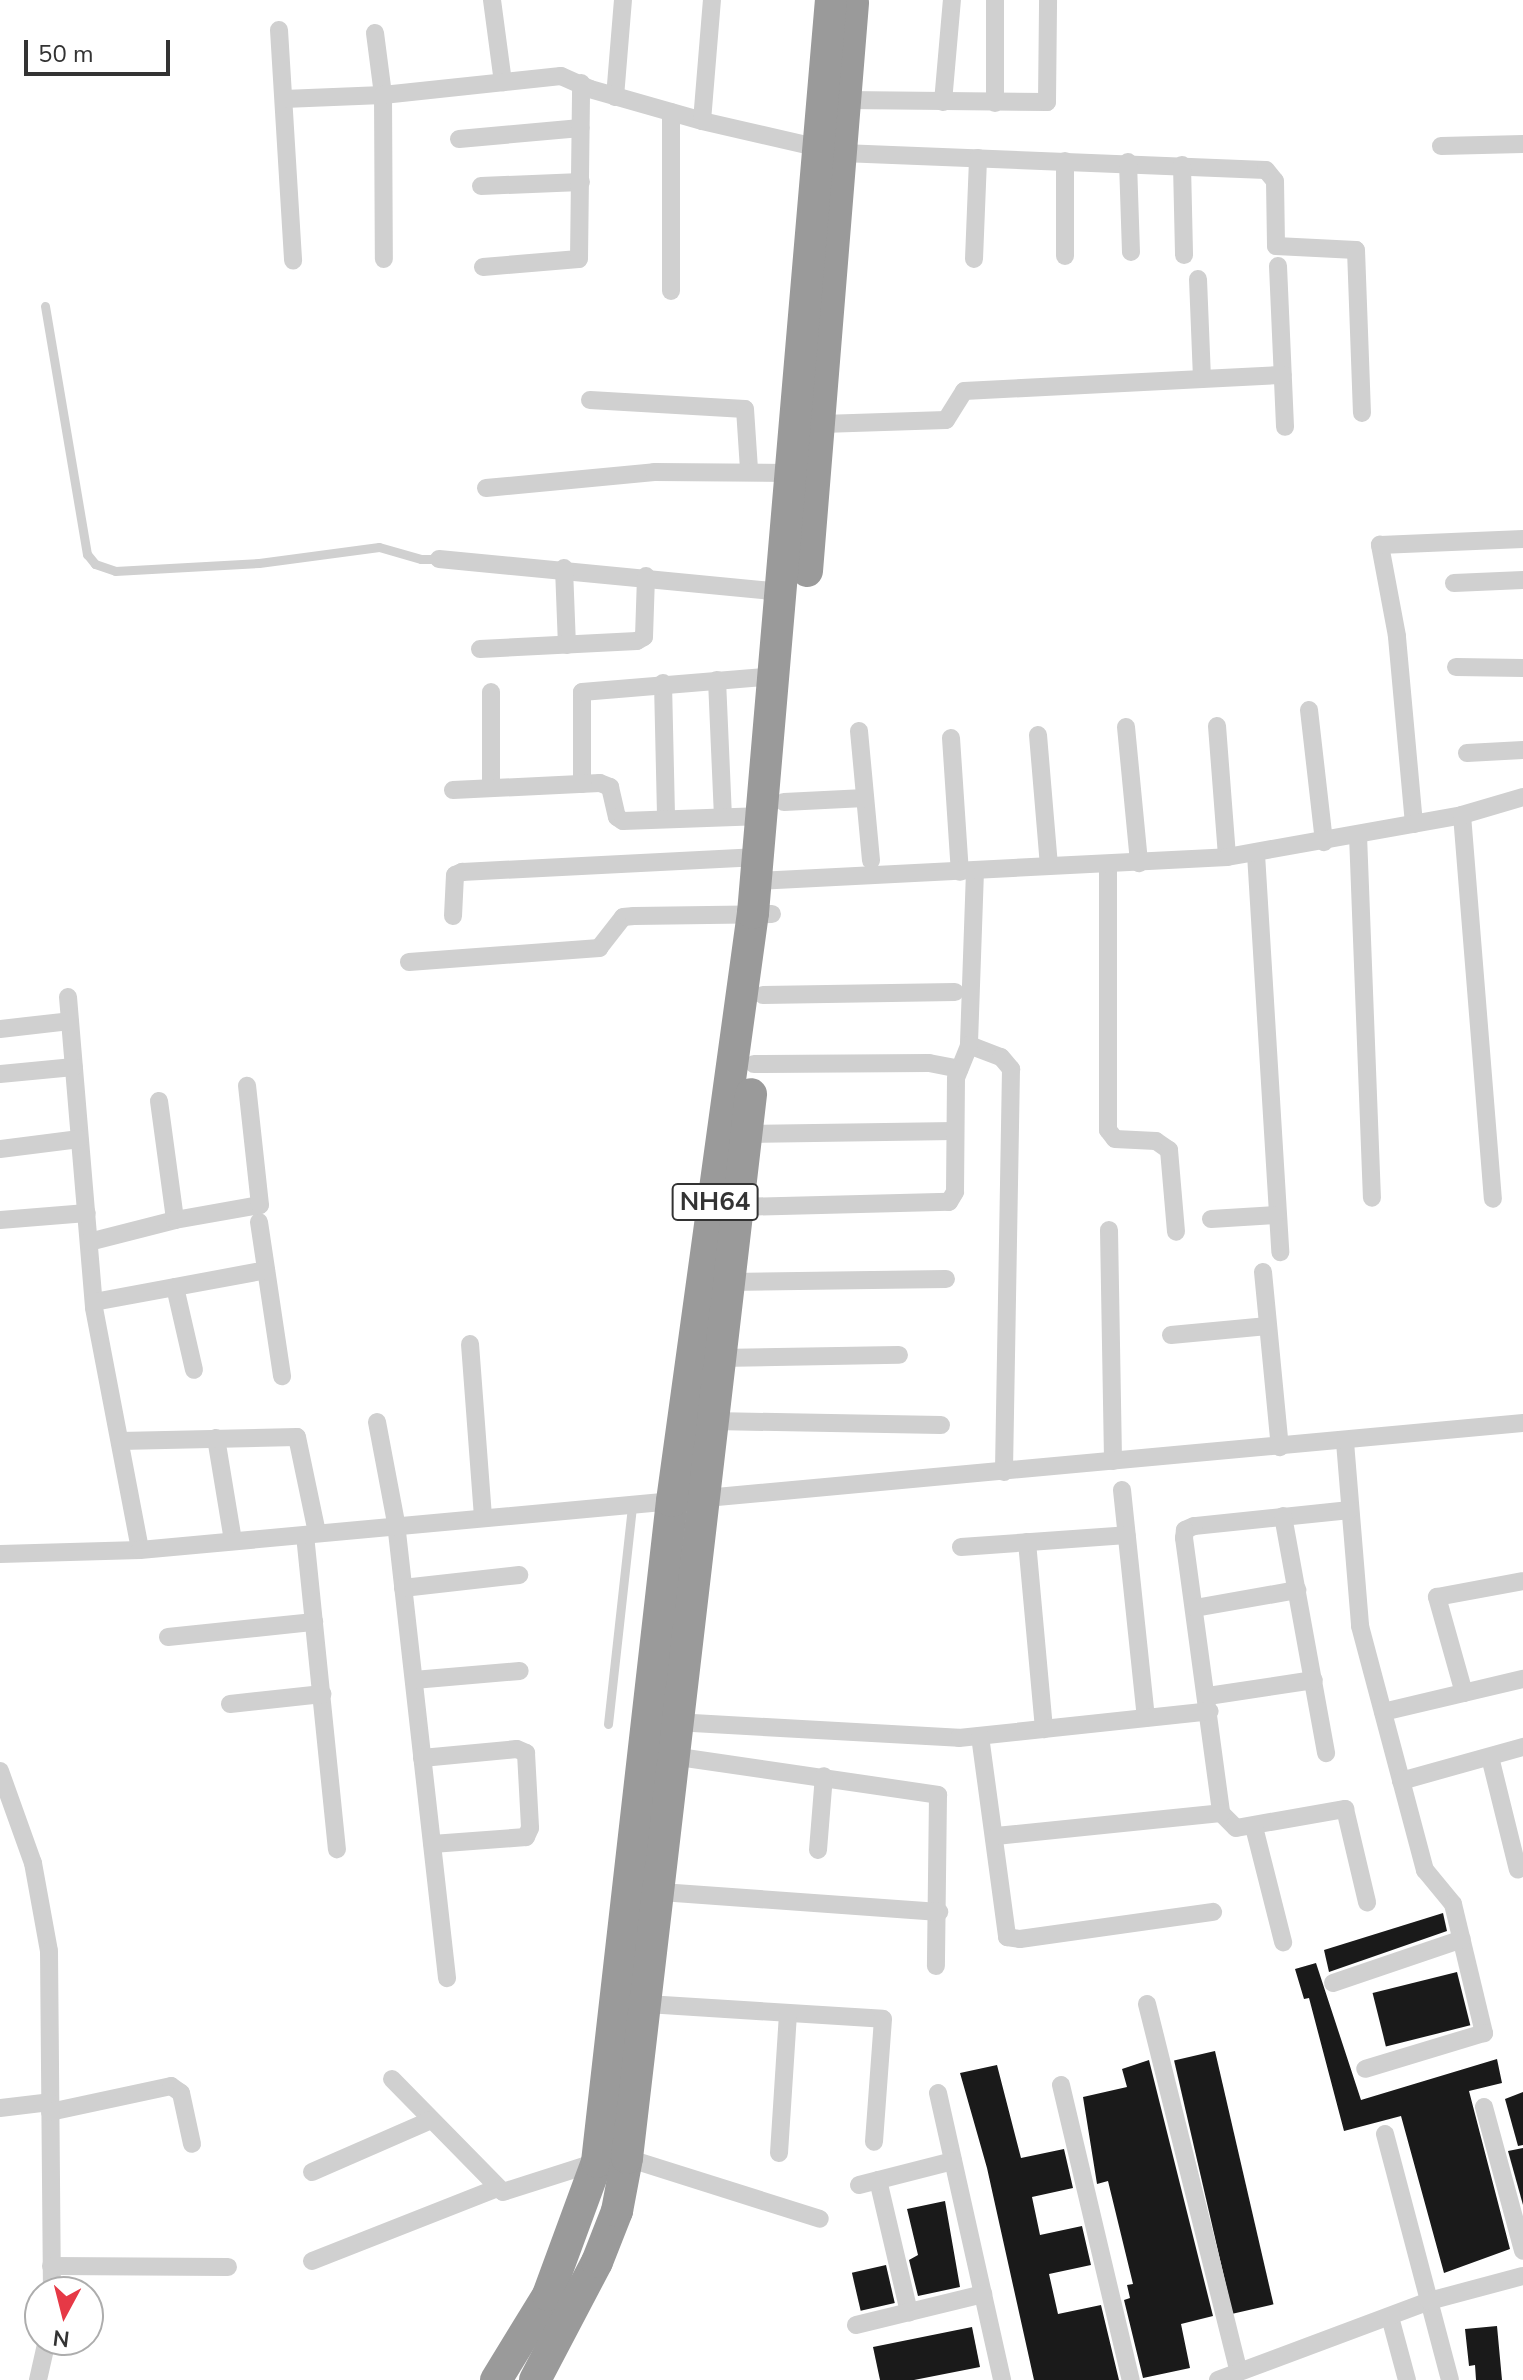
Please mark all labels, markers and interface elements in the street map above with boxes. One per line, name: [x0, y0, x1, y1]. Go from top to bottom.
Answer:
scale bar: [28, 24, 174, 74]
text: 50 m: [38, 38, 94, 70]
road number: NH64: [671, 1180, 759, 1224]
north arrow: [24, 2276, 104, 2356]
text: N: [51, 2322, 71, 2354]

